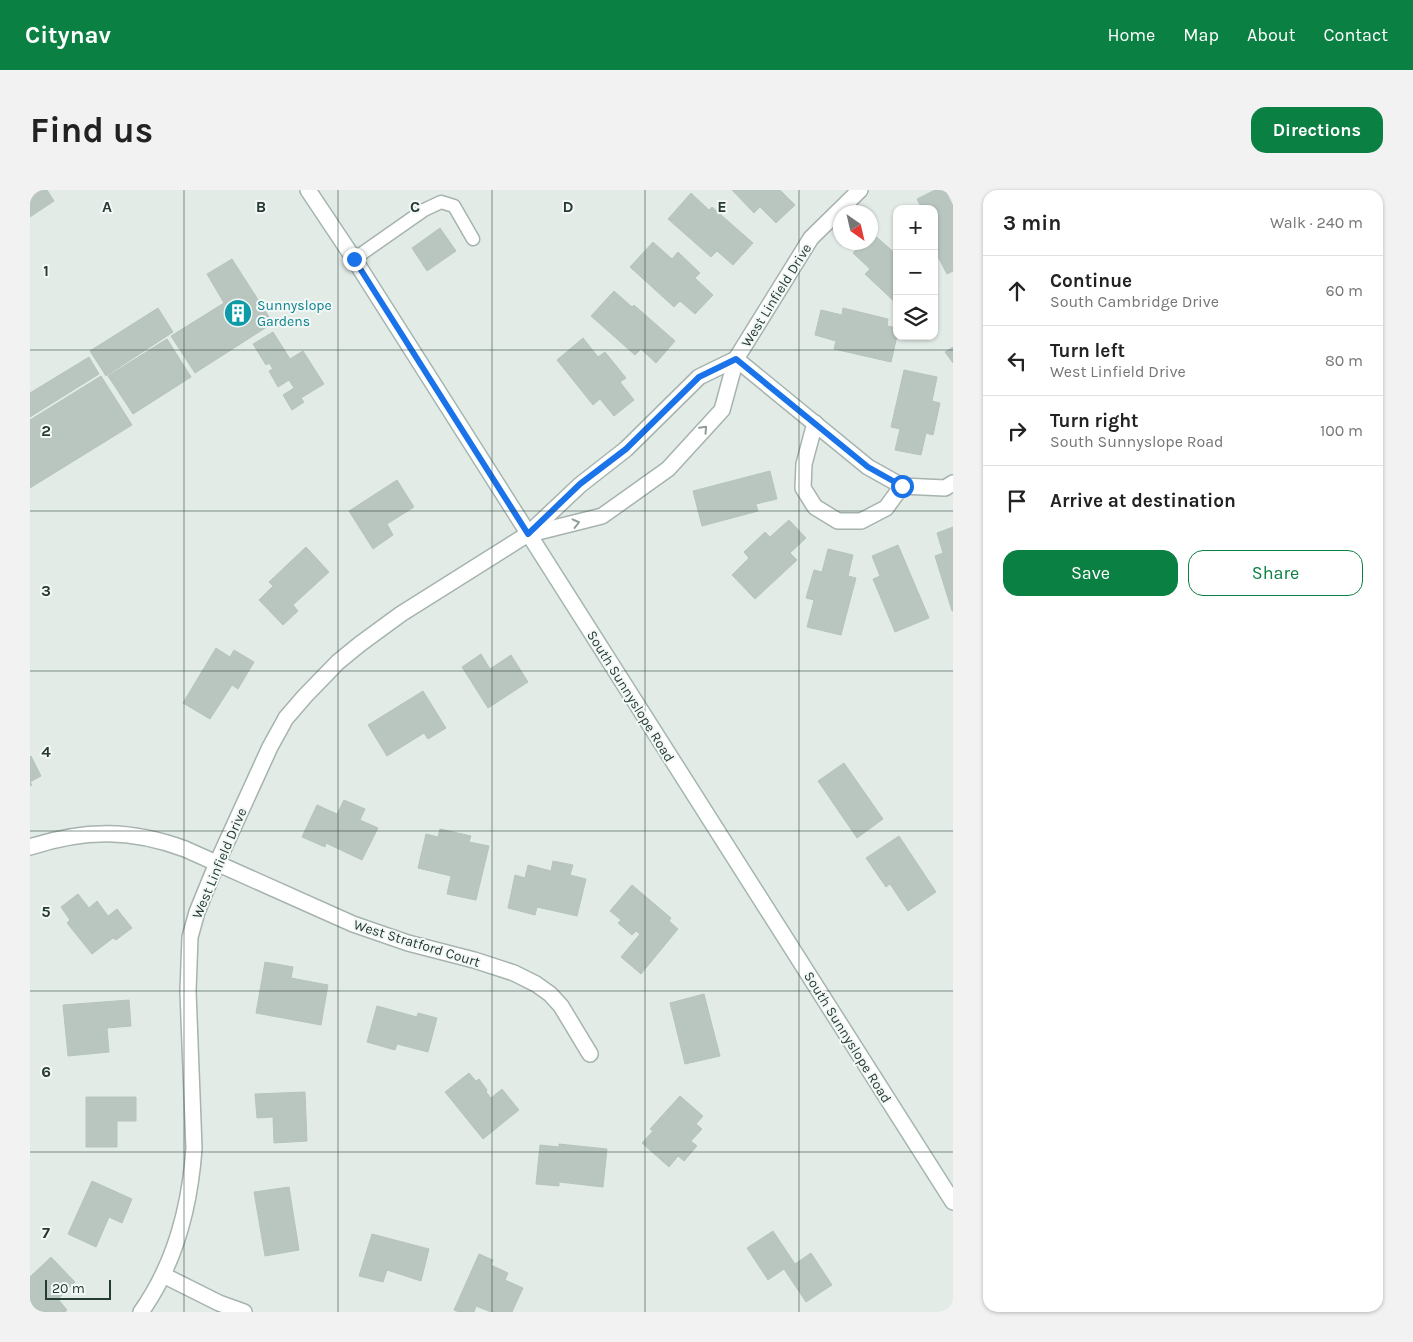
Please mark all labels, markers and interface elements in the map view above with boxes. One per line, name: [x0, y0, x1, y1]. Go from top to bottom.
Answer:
text: Citynav: [25, 21, 111, 49]
text: Home: [1107, 24, 1155, 46]
text: Map: [1183, 24, 1219, 46]
text: About: [1247, 24, 1296, 46]
text: Contact: [1324, 24, 1388, 46]
button: Directions: [1251, 107, 1383, 153]
text: Find us: [30, 110, 153, 151]
text: A: [102, 197, 112, 216]
text: B: [256, 197, 266, 216]
text: C: [410, 197, 420, 216]
text: D: [563, 197, 574, 216]
text: E: [717, 197, 727, 216]
north arrow: [833, 205, 878, 250]
map controls: [893, 205, 938, 340]
button: +: [893, 205, 938, 250]
text: 3 min: [1003, 211, 1061, 235]
text: Walk · 240 m: [1270, 213, 1363, 232]
street label: West Linfield Drive: [738, 240, 815, 350]
route end: [343, 248, 366, 271]
button: −: [893, 250, 938, 295]
text: 1: [43, 261, 49, 280]
text: Continue: [1050, 270, 1132, 292]
icon: ahead: [1003, 277, 1031, 305]
text: 60 m: [1326, 281, 1363, 300]
text: South Cambridge Drive: [1050, 292, 1219, 311]
button: layers: [893, 295, 938, 340]
place label: Sunnyslope Gardens: [257, 297, 332, 330]
building icon: Sunnyslope Gardens: [223, 298, 253, 328]
text: Turn left: [1050, 340, 1125, 362]
icon: left: [1003, 347, 1031, 375]
text: 80 m: [1325, 351, 1363, 370]
text: West Linfield Drive: [1050, 362, 1186, 381]
text: Turn right: [1050, 410, 1139, 432]
icon: right: [1003, 417, 1031, 445]
text: 2: [41, 421, 51, 440]
text: 100 m: [1320, 421, 1363, 440]
one-way arrow: [698, 425, 707, 434]
text: South Sunnyslope Road: [1050, 432, 1224, 451]
route start: [891, 475, 914, 498]
icon: arrive: [1003, 487, 1031, 515]
text: Arrive at destination: [1050, 490, 1236, 512]
one-way arrow: [571, 518, 579, 528]
button: Save: [1003, 550, 1178, 596]
button: Share: [1188, 550, 1363, 596]
text: 3: [41, 581, 51, 600]
street label: South Sunnyslope Road: [583, 627, 678, 765]
text: 4: [41, 742, 51, 761]
street label: West Linfield Drive: [188, 805, 250, 921]
text: 5: [41, 902, 51, 921]
street label: West Stratford Court: [352, 916, 482, 971]
street label: South Sunnyslope Road: [800, 968, 895, 1106]
text: 6: [41, 1062, 51, 1081]
text: 7: [42, 1223, 50, 1242]
scale bar: [45, 1277, 111, 1300]
text: 20 m: [52, 1280, 85, 1297]

